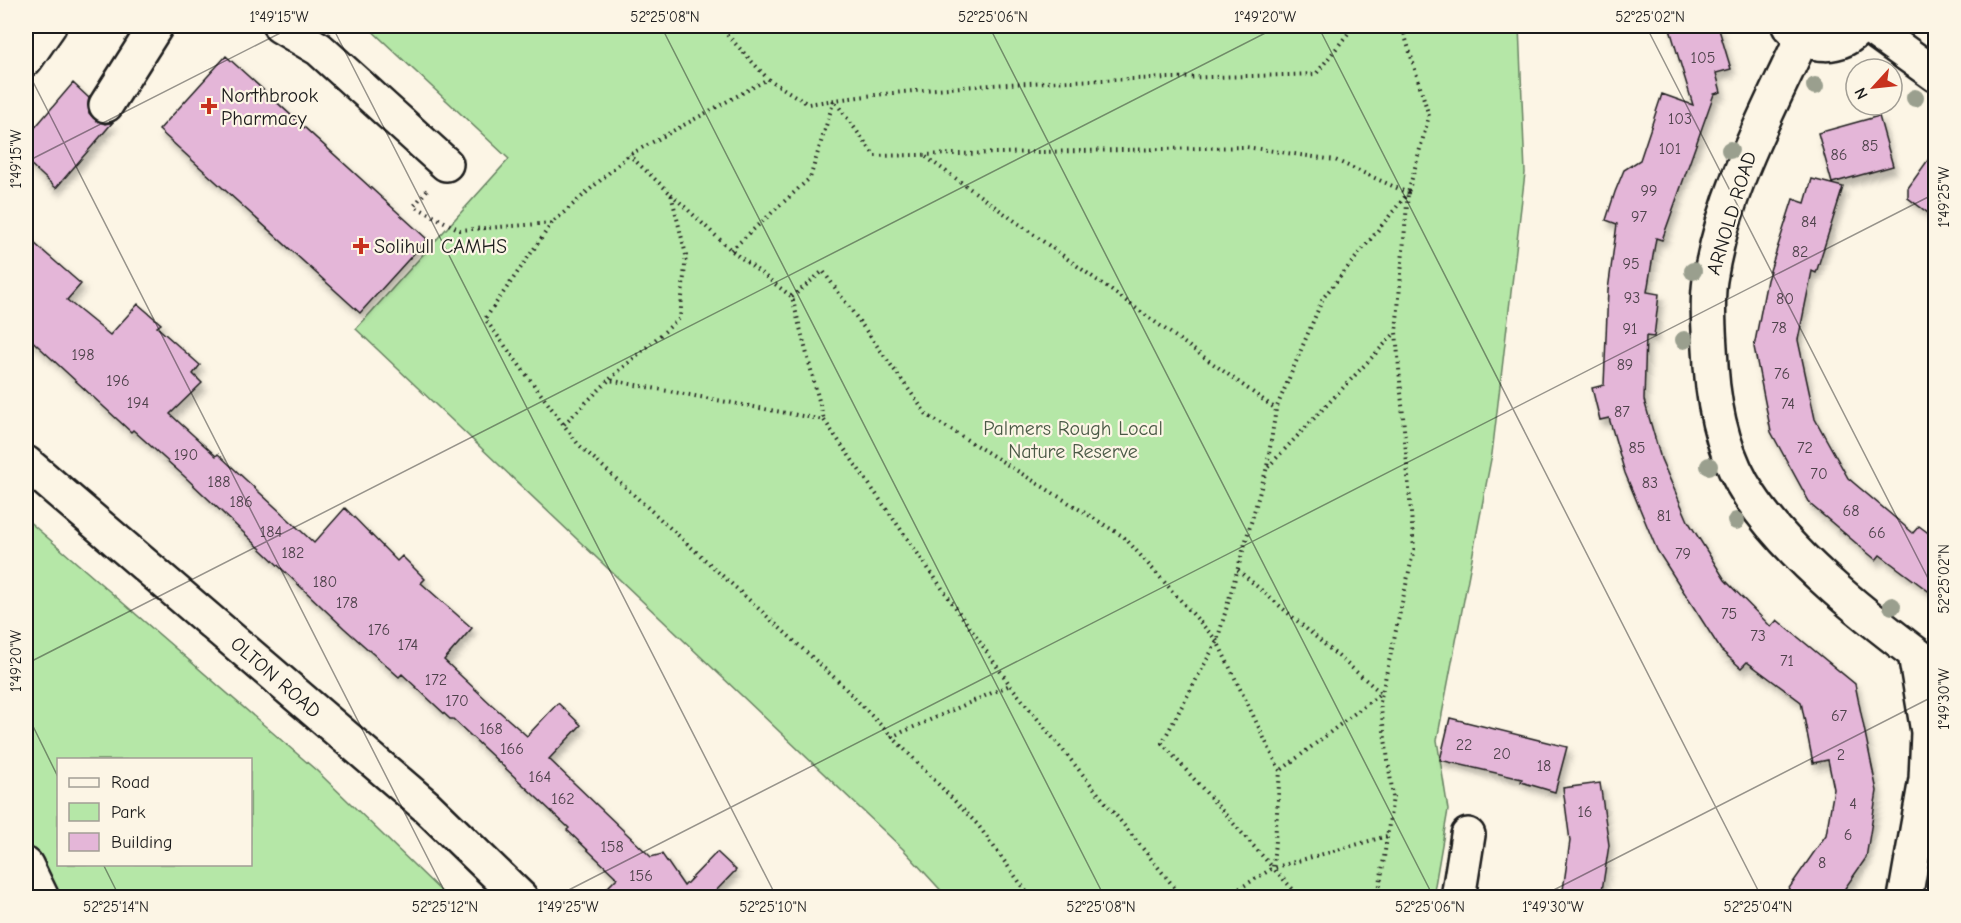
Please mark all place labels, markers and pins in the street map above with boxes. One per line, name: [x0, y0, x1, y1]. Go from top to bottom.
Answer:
place label: Northbrook Pharmacy: [221, 84, 319, 130]
marker: Northbrook Pharmacy: [202, 99, 216, 113]
place label: Solihull CAMHS: [374, 235, 507, 258]
marker: Solihull CAMHS: [352, 237, 370, 255]

